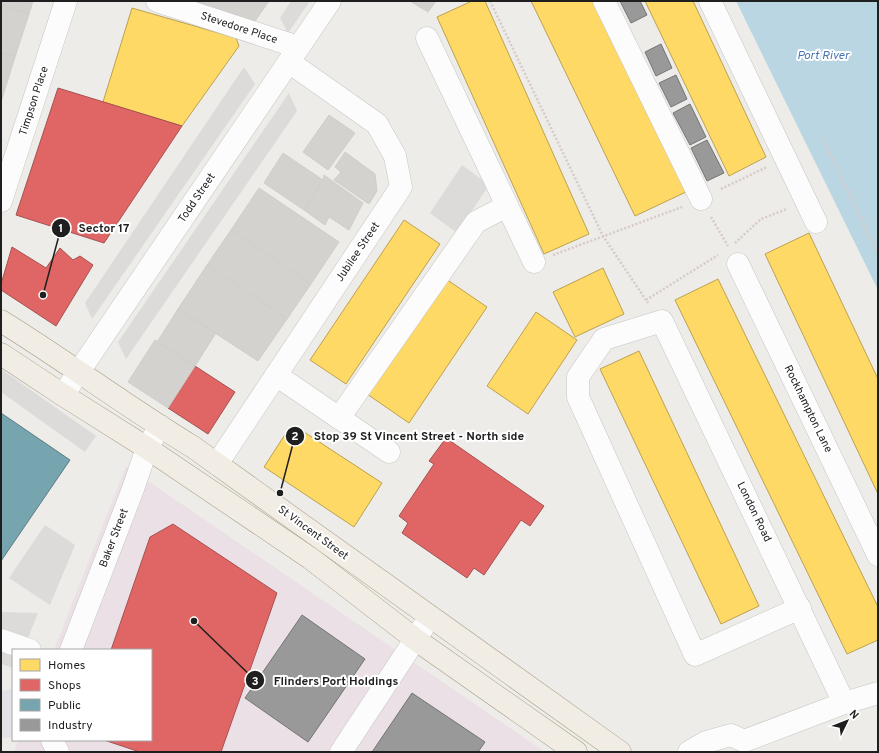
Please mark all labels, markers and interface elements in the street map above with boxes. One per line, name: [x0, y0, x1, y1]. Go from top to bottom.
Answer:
street label: Stevedore Place: [199, 9, 279, 47]
water label: Port River: [797, 48, 850, 64]
street label: Timpson Place: [16, 65, 52, 137]
street label: Todd Street: [175, 170, 219, 226]
callout: Sector 17: [51, 216, 138, 240]
street label: Jubilee Street: [333, 219, 383, 285]
text: 1: [59, 221, 63, 237]
text: Sector 17: [78, 221, 130, 237]
street label: Rockhampton Lane: [781, 363, 835, 455]
callout: Stop 39 St Vincent Street - North side: [285, 424, 532, 448]
text: 2: [291, 429, 299, 445]
text: Stop 39 St Vincent Street - North side: [314, 429, 524, 445]
street label: London Road: [733, 480, 775, 544]
street label: St Vincent Street: [275, 503, 351, 563]
street label: Baker Street: [96, 507, 132, 569]
legend: [12, 649, 152, 741]
text: Homes: [48, 658, 85, 674]
callout: Flinders Port Holdings: [245, 668, 406, 692]
text: 3: [251, 674, 259, 690]
text: Flinders Port Holdings: [274, 674, 398, 690]
text: Shops: [48, 678, 81, 694]
text: Public: [48, 698, 81, 714]
north arrow: [827, 701, 867, 741]
text: N: [846, 707, 861, 723]
text: Industry: [48, 718, 93, 734]

